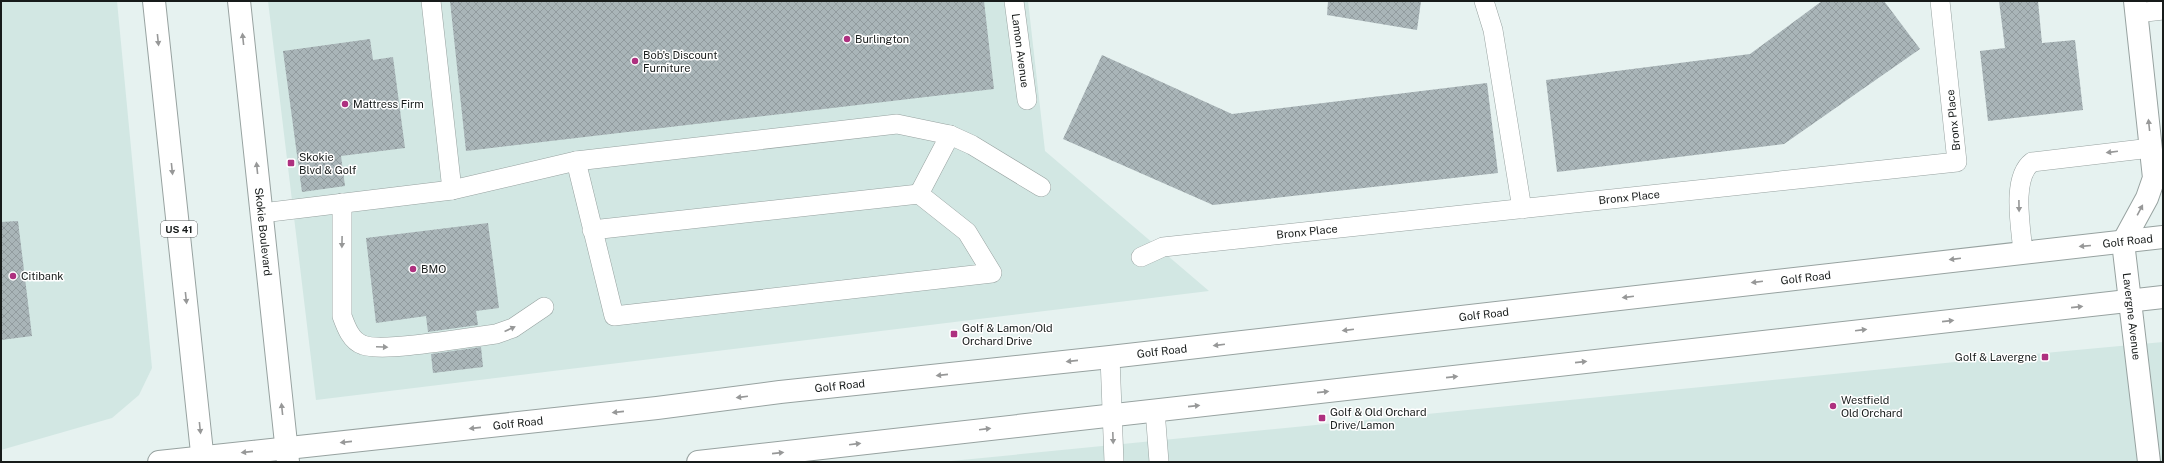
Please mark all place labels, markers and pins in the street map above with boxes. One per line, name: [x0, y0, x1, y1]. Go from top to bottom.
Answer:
place label: Burlington: [855, 33, 909, 45]
marker: Burlington: [842, 34, 852, 44]
place label: Bob's Discount Furniture: [643, 49, 717, 74]
marker: Bob's Discount Furniture: [630, 56, 640, 66]
place label: Mattress Firm: [353, 98, 424, 110]
marker: Mattress Firm: [340, 99, 350, 109]
place label: Skokie Blvd & Golf: [299, 151, 357, 176]
marker: Skokie Blvd & Golf: [286, 158, 296, 168]
place label: BMO: [421, 263, 446, 275]
marker: BMO: [408, 264, 418, 274]
place label: Citibank: [21, 270, 63, 282]
marker: Citibank: [8, 271, 18, 281]
place label: Golf & Lamon/Old Orchard Drive: [962, 322, 1053, 347]
marker: Golf & Lamon/Old Orchard Drive: [949, 329, 959, 339]
place label: Golf & Lavergne: [1955, 351, 2037, 363]
marker: Golf & Lavergne: [2040, 352, 2050, 362]
place label: Westfield Old Orchard: [1841, 394, 1903, 419]
marker: Westfield Old Orchard: [1828, 401, 1838, 411]
place label: Golf & Old Orchard Drive/Lamon: [1330, 406, 1426, 431]
marker: Golf & Old Orchard Drive/Lamon: [1317, 413, 1327, 423]

